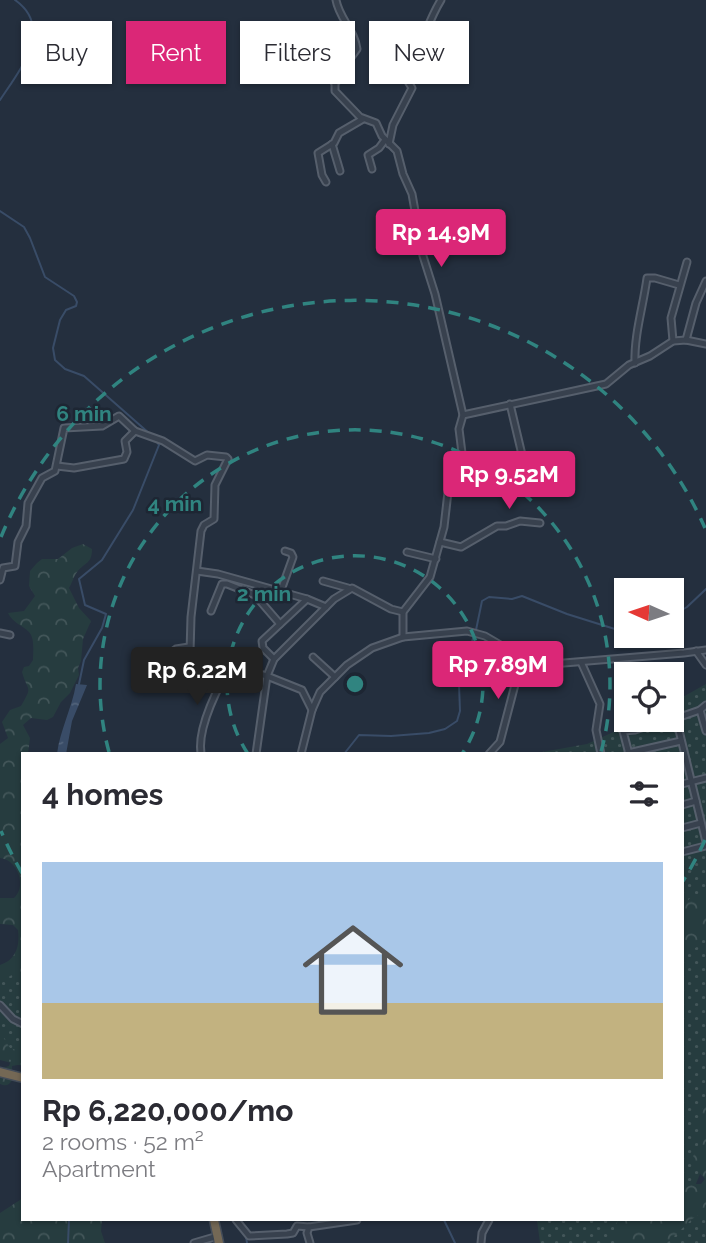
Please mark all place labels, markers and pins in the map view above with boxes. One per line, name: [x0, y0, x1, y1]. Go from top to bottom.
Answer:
pin: Rp 14.9M: [369, 210, 513, 269]
pin: Rp 9.52M: [437, 452, 581, 511]
pin: Rp 7.89M: [426, 642, 570, 701]
pin: Rp 6.22M: [125, 648, 269, 707]
centre of rings: [343, 672, 367, 696]

